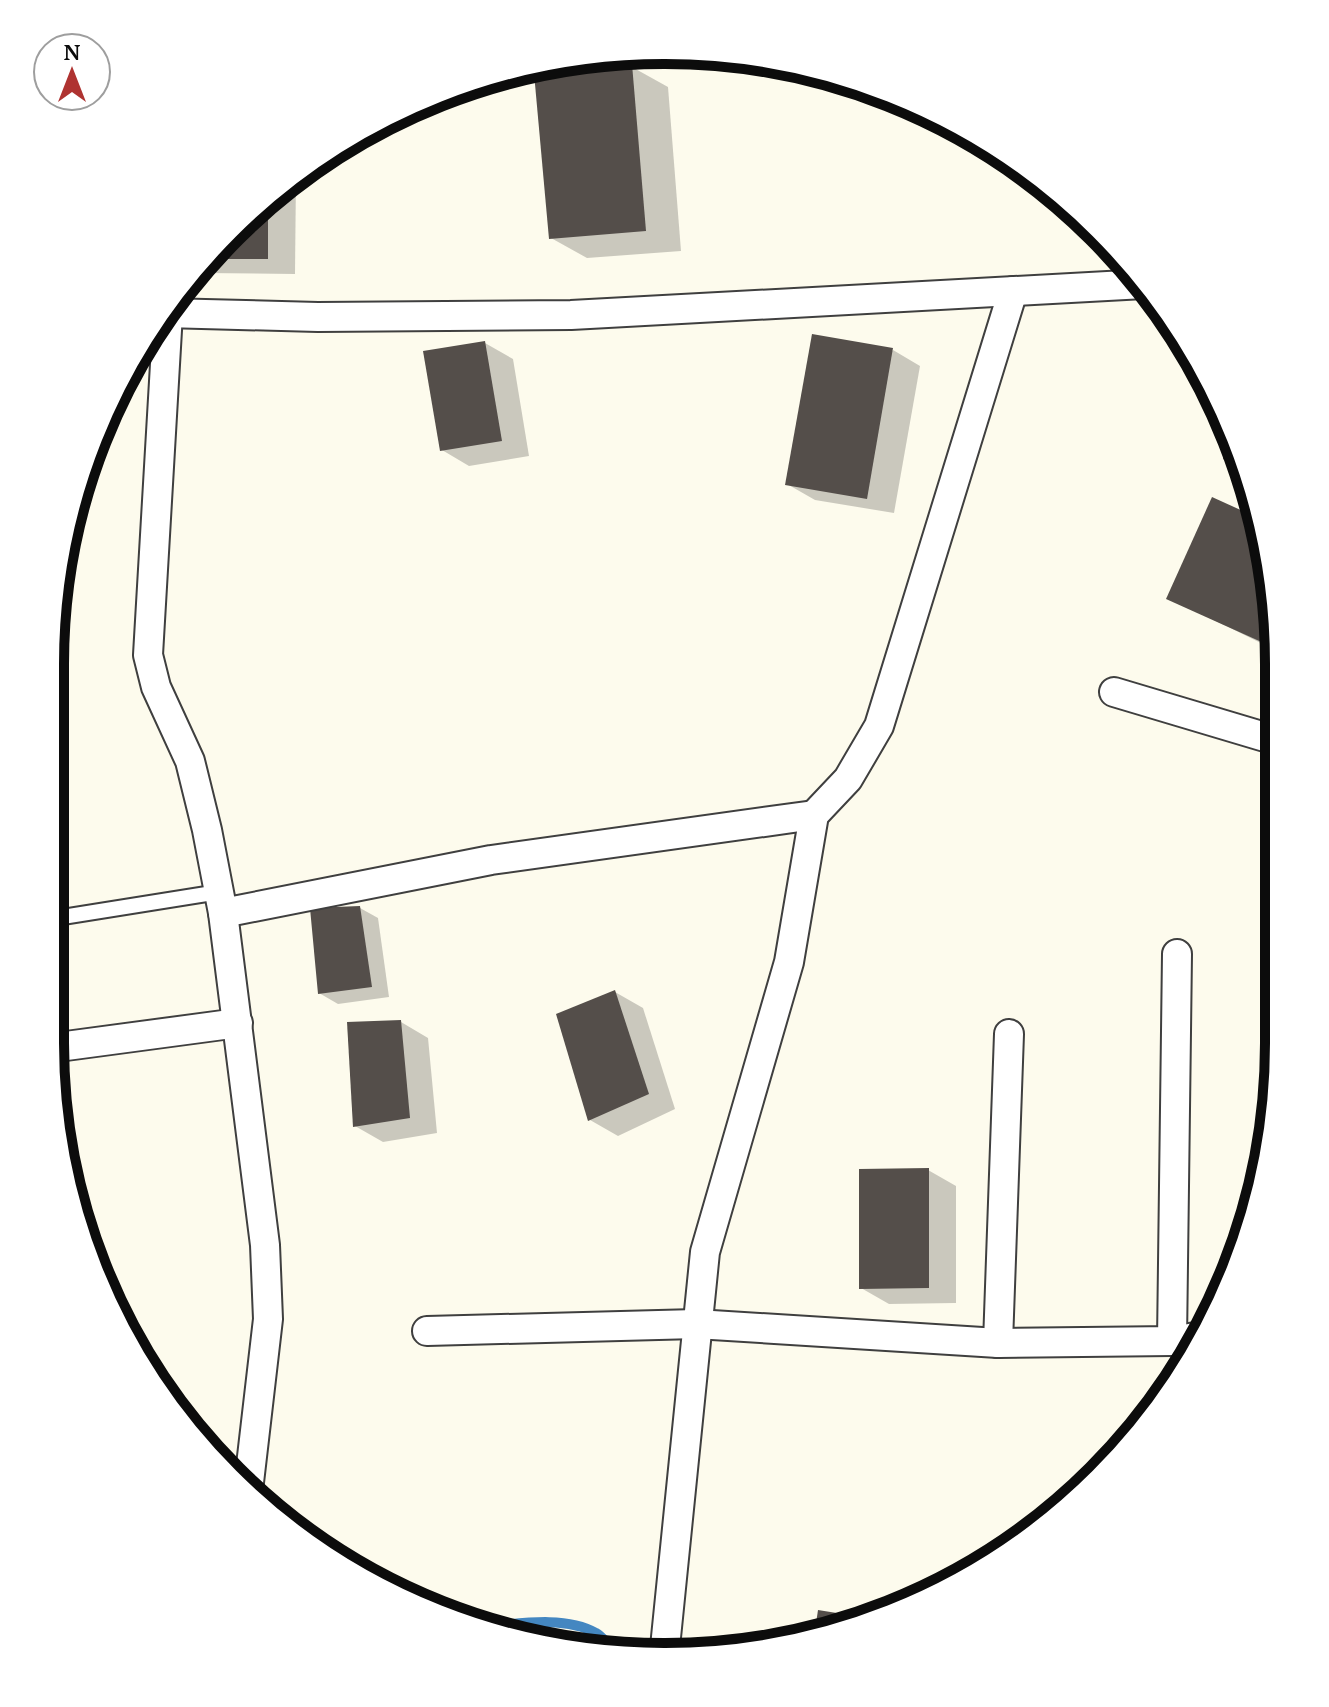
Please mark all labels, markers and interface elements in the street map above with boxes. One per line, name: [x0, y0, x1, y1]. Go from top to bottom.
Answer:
north arrow: [32, 32, 112, 112]
text: N: [64, 37, 81, 66]

